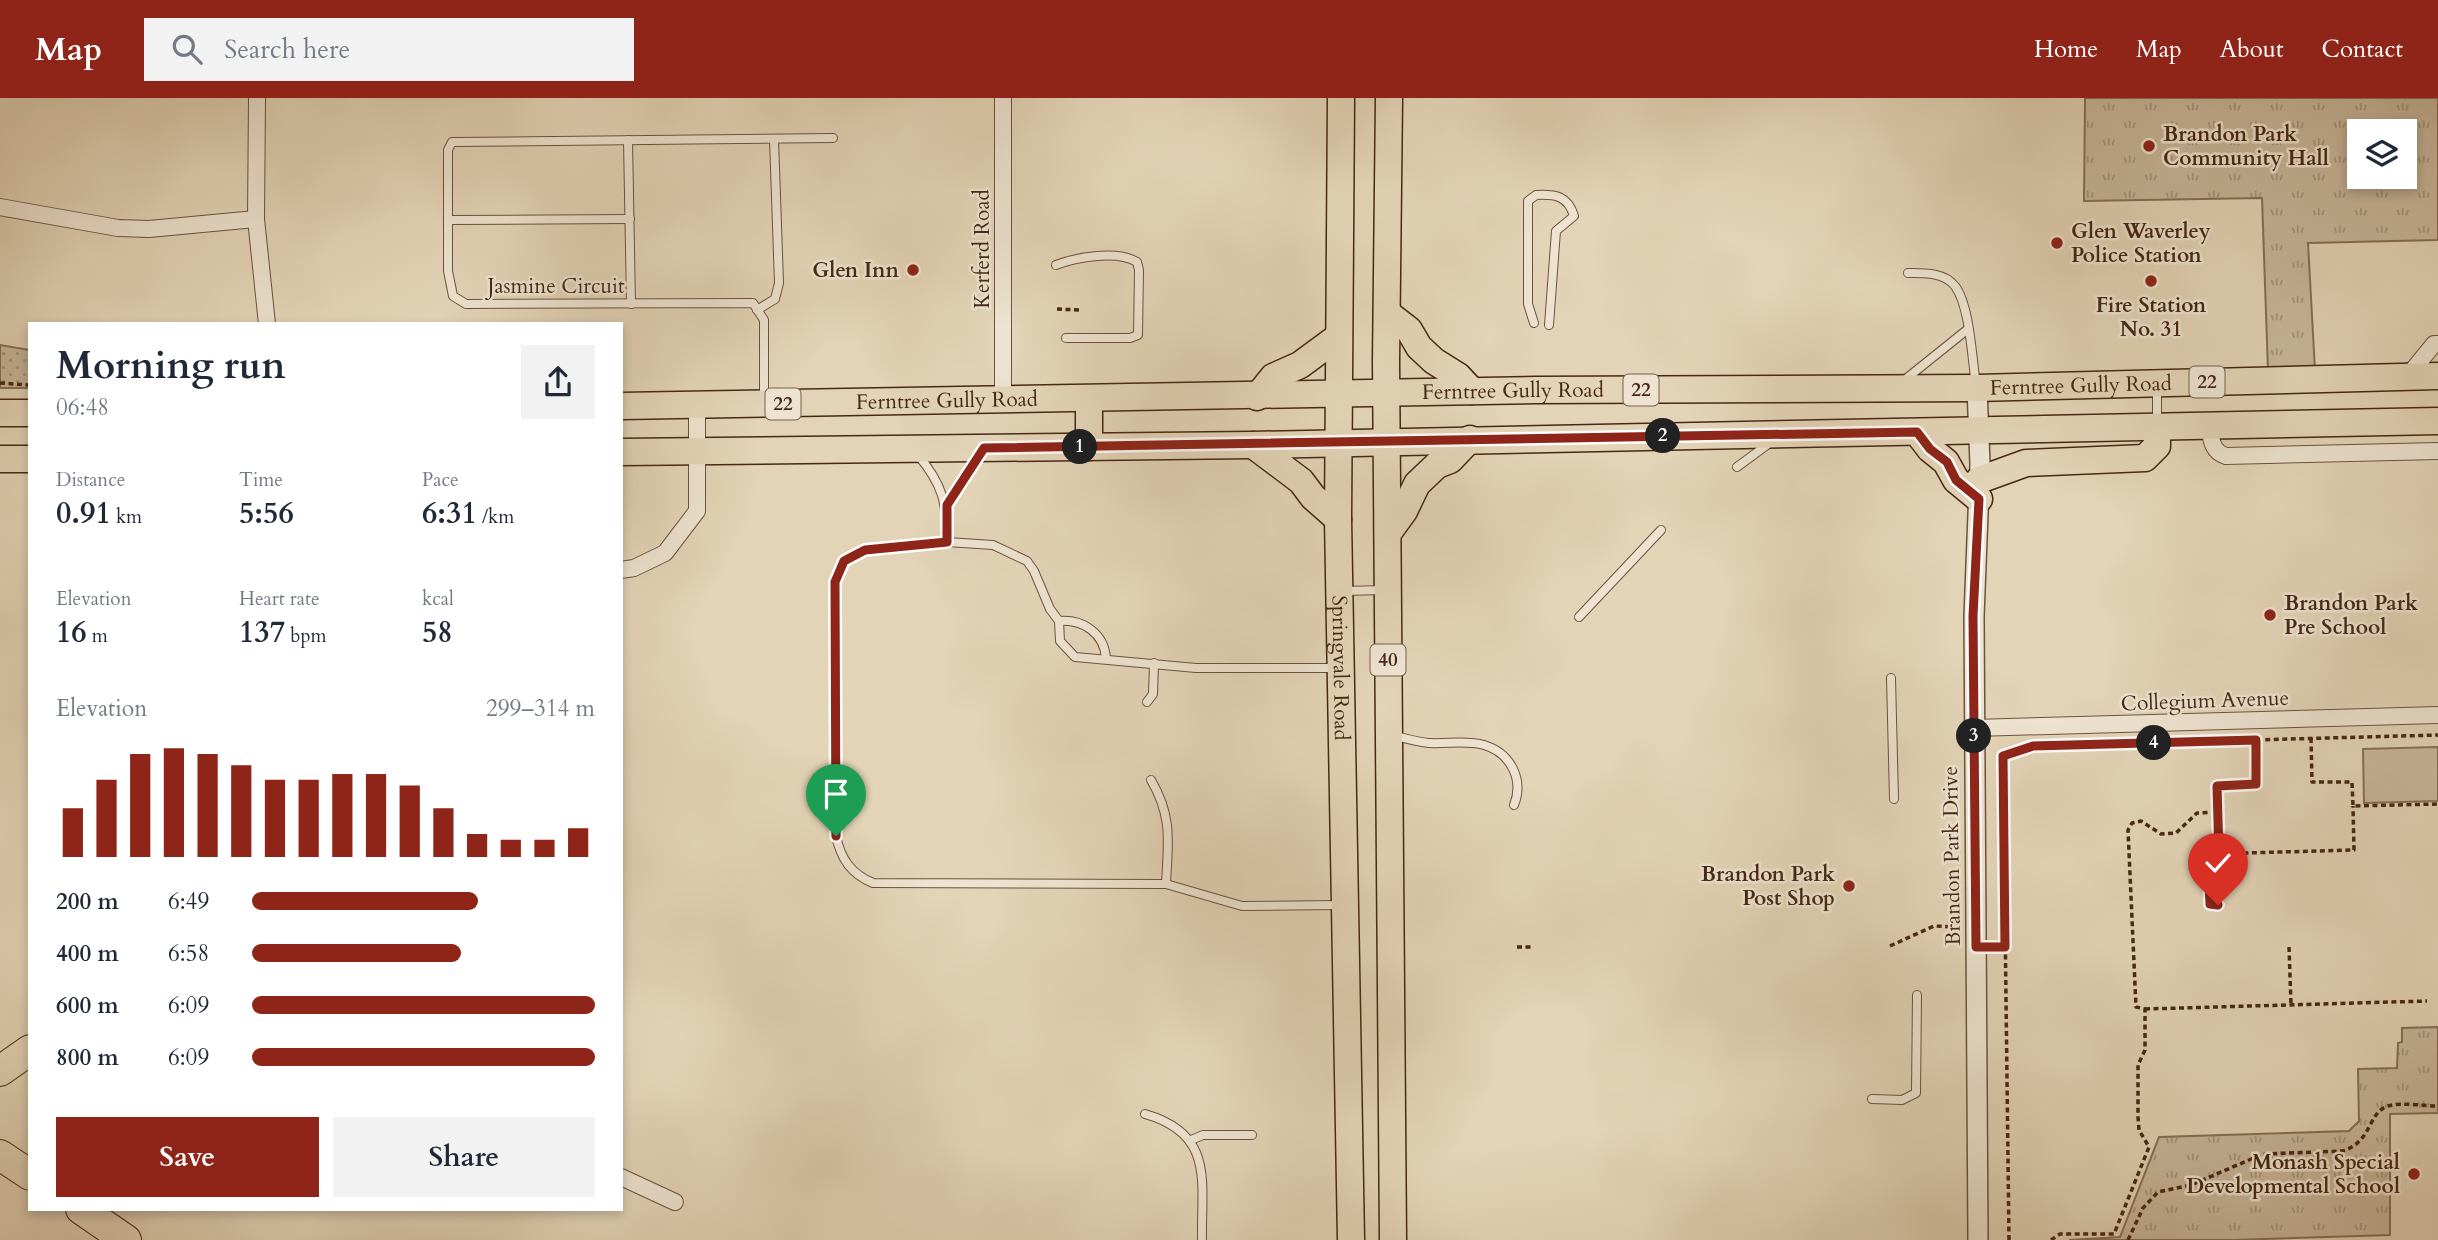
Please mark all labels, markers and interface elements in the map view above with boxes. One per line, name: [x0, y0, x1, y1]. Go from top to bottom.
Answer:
search box: [144, 18, 634, 81]
text: Map: [35, 27, 102, 72]
icon: search: [168, 30, 206, 68]
text: Search here: [224, 32, 350, 67]
text: Home: [2034, 33, 2098, 66]
text: Map: [2136, 33, 2182, 66]
text: About: [2220, 33, 2284, 66]
text: Contact: [2322, 33, 2403, 66]
map controls: [2347, 119, 2417, 189]
button: layers: [2347, 119, 2417, 189]
place label: Brandon Park Community Hall: [2163, 120, 2329, 173]
marker: Brandon Park Community Hall: [2141, 138, 2157, 154]
street label: Kerferd Road: [968, 189, 997, 309]
place label: Glen Waverley Police Station: [2071, 217, 2211, 270]
marker: Glen Waverley Police Station: [2049, 235, 2065, 251]
place label: Glen Inn: [812, 256, 899, 285]
marker: Glen Inn: [905, 262, 921, 278]
street label: Jasmine Circuit: [484, 272, 625, 301]
marker: Fire Station No. 31: [2143, 273, 2159, 289]
place label: Fire Station No. 31: [2096, 291, 2207, 344]
text: Morning run: [56, 340, 286, 392]
button: share: [521, 345, 595, 419]
road number: 22: [2190, 366, 2224, 398]
street label: Ferntree Gully Road: [1989, 368, 2172, 402]
road number: 22: [1624, 374, 1658, 406]
street label: Ferntree Gully Road: [1422, 375, 1604, 406]
street label: Ferntree Gully Road: [856, 384, 1038, 416]
road number: 22: [766, 388, 800, 420]
text: 06:48: [56, 392, 109, 423]
pin: 2: [1646, 418, 1680, 454]
text: 2: [1658, 422, 1667, 448]
pin: 1: [1062, 430, 1098, 464]
text: 1: [1075, 433, 1084, 459]
text: Distance: [56, 467, 125, 493]
text: Time: [239, 467, 283, 493]
text: Pace: [422, 467, 459, 493]
text: 0.91: [56, 493, 111, 534]
text: 5:56: [239, 493, 294, 534]
text: 6:31: [422, 493, 477, 534]
text: km: [111, 504, 142, 530]
text: /km: [477, 504, 514, 530]
text: Elevation: [56, 586, 131, 612]
text: Heart rate: [239, 586, 320, 612]
text: kcal: [422, 586, 454, 612]
place label: Brandon Park Pre School: [2284, 589, 2418, 642]
street label: Springvale Road: [1325, 595, 1356, 741]
marker: Brandon Park Pre School: [2262, 607, 2278, 623]
text: 16: [56, 612, 87, 653]
text: 137: [239, 612, 285, 653]
text: 58: [422, 612, 453, 653]
text: m: [87, 623, 108, 649]
text: bpm: [285, 623, 327, 649]
road number: 40: [1370, 645, 1406, 676]
street label: Collegium Avenue: [2120, 684, 2290, 718]
text: Elevation: [56, 693, 147, 724]
text: 299–314 m: [486, 693, 595, 724]
pin: 3: [1956, 718, 1992, 754]
text: 3: [1969, 722, 1978, 748]
pin: 4: [2136, 726, 2172, 760]
text: 4: [2149, 729, 2158, 755]
pin: [806, 764, 866, 836]
street label: Brandon Park Drive: [1936, 766, 1968, 946]
icon: arrive: [817, 775, 855, 813]
pin: [2188, 833, 2248, 905]
icon: check: [2199, 844, 2237, 882]
place label: Brandon Park Post Shop: [1701, 860, 1835, 913]
marker: Brandon Park Post Shop: [1841, 878, 1857, 894]
text: 200 m: [56, 886, 119, 917]
text: 6:49: [168, 886, 209, 917]
text: 400 m: [56, 938, 119, 969]
text: 6:58: [168, 938, 209, 969]
text: 600 m: [56, 990, 119, 1021]
text: 6:09: [168, 990, 209, 1021]
text: 800 m: [56, 1042, 119, 1073]
text: 6:09: [168, 1042, 209, 1073]
button: Save: [56, 1117, 319, 1197]
button: Share: [333, 1117, 595, 1197]
place label: Monash Special Developmental School: [2186, 1148, 2400, 1201]
marker: Monash Special Developmental School: [2406, 1166, 2422, 1182]

